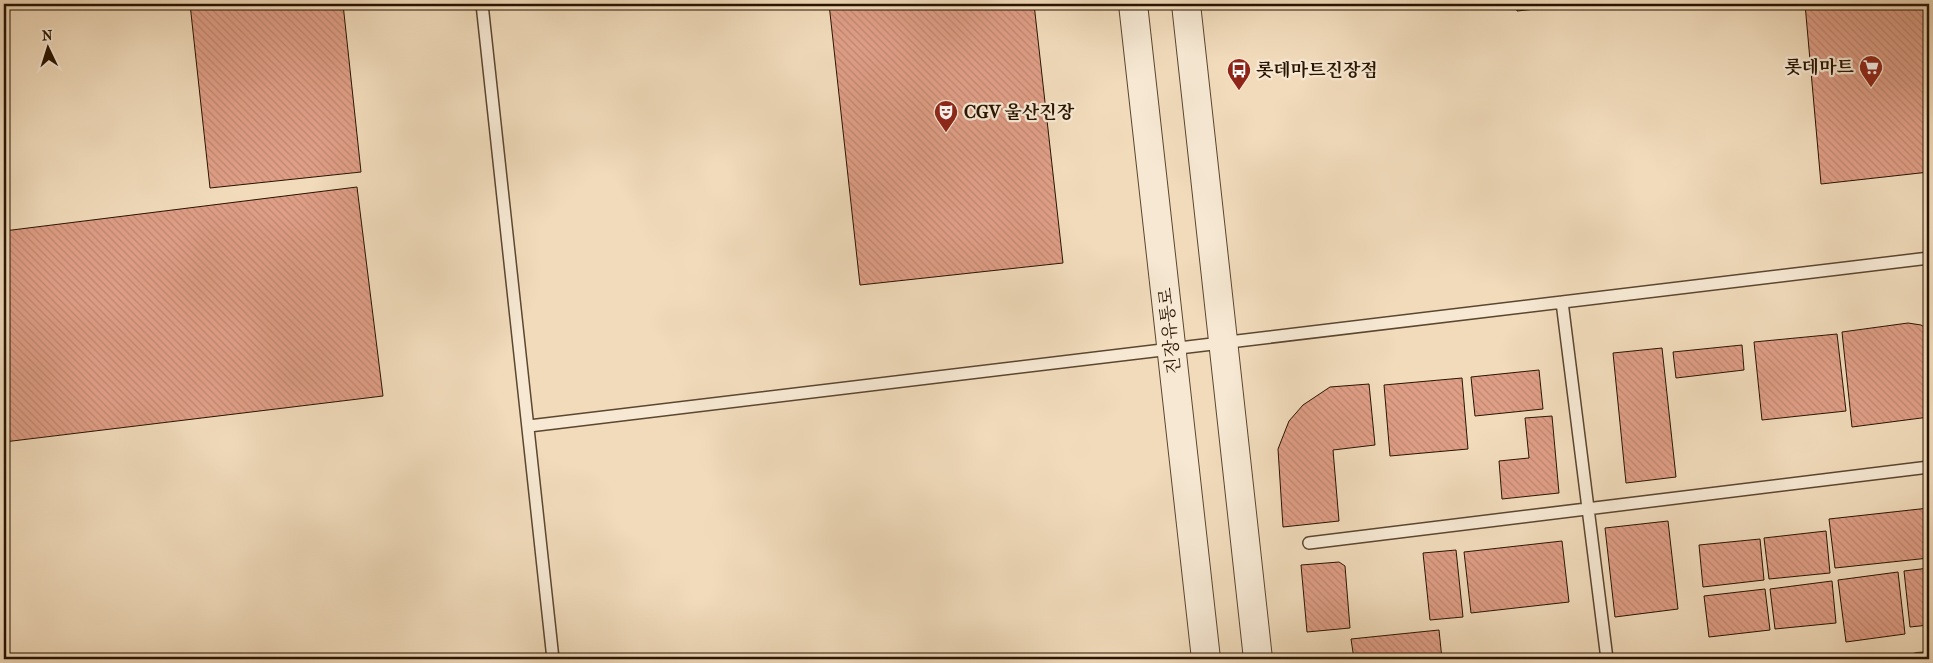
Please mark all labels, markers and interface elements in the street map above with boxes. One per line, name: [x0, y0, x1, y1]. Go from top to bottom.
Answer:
north arrow: [22, 22, 72, 72]
text: N: [41, 27, 53, 44]
supermarket icon: 롯데마트: [1858, 54, 1884, 88]
bus stop icon: 롯데마트진장점: [1226, 57, 1252, 91]
place label: 롯데마트: [1784, 57, 1855, 78]
place label: 롯데마트진장점: [1256, 60, 1378, 81]
theatre icon: CGV 울산진장: [933, 99, 959, 133]
place label: CGV 울산진장: [964, 102, 1075, 123]
street label: 진장유통로: [1155, 287, 1185, 375]

